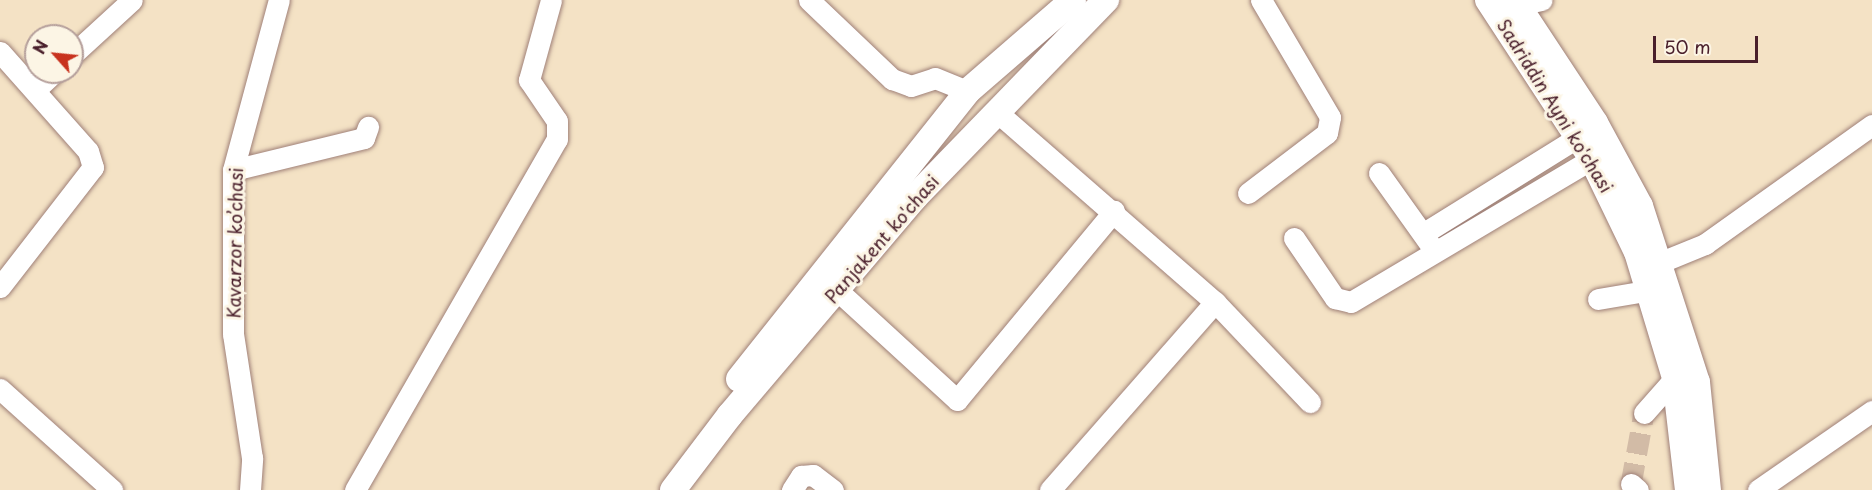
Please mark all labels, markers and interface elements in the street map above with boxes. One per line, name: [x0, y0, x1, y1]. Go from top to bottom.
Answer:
street label: Sadriddin Ayni ko'chasi: [1493, 15, 1617, 197]
north arrow: [24, 24, 84, 84]
scale bar: [1656, 24, 1761, 62]
text: 50 m: [1664, 33, 1711, 60]
text: N: [26, 36, 53, 58]
street label: Kavarzor ko’chasi: [223, 167, 247, 319]
street label: Panjakent ko'chasi: [821, 171, 943, 307]

